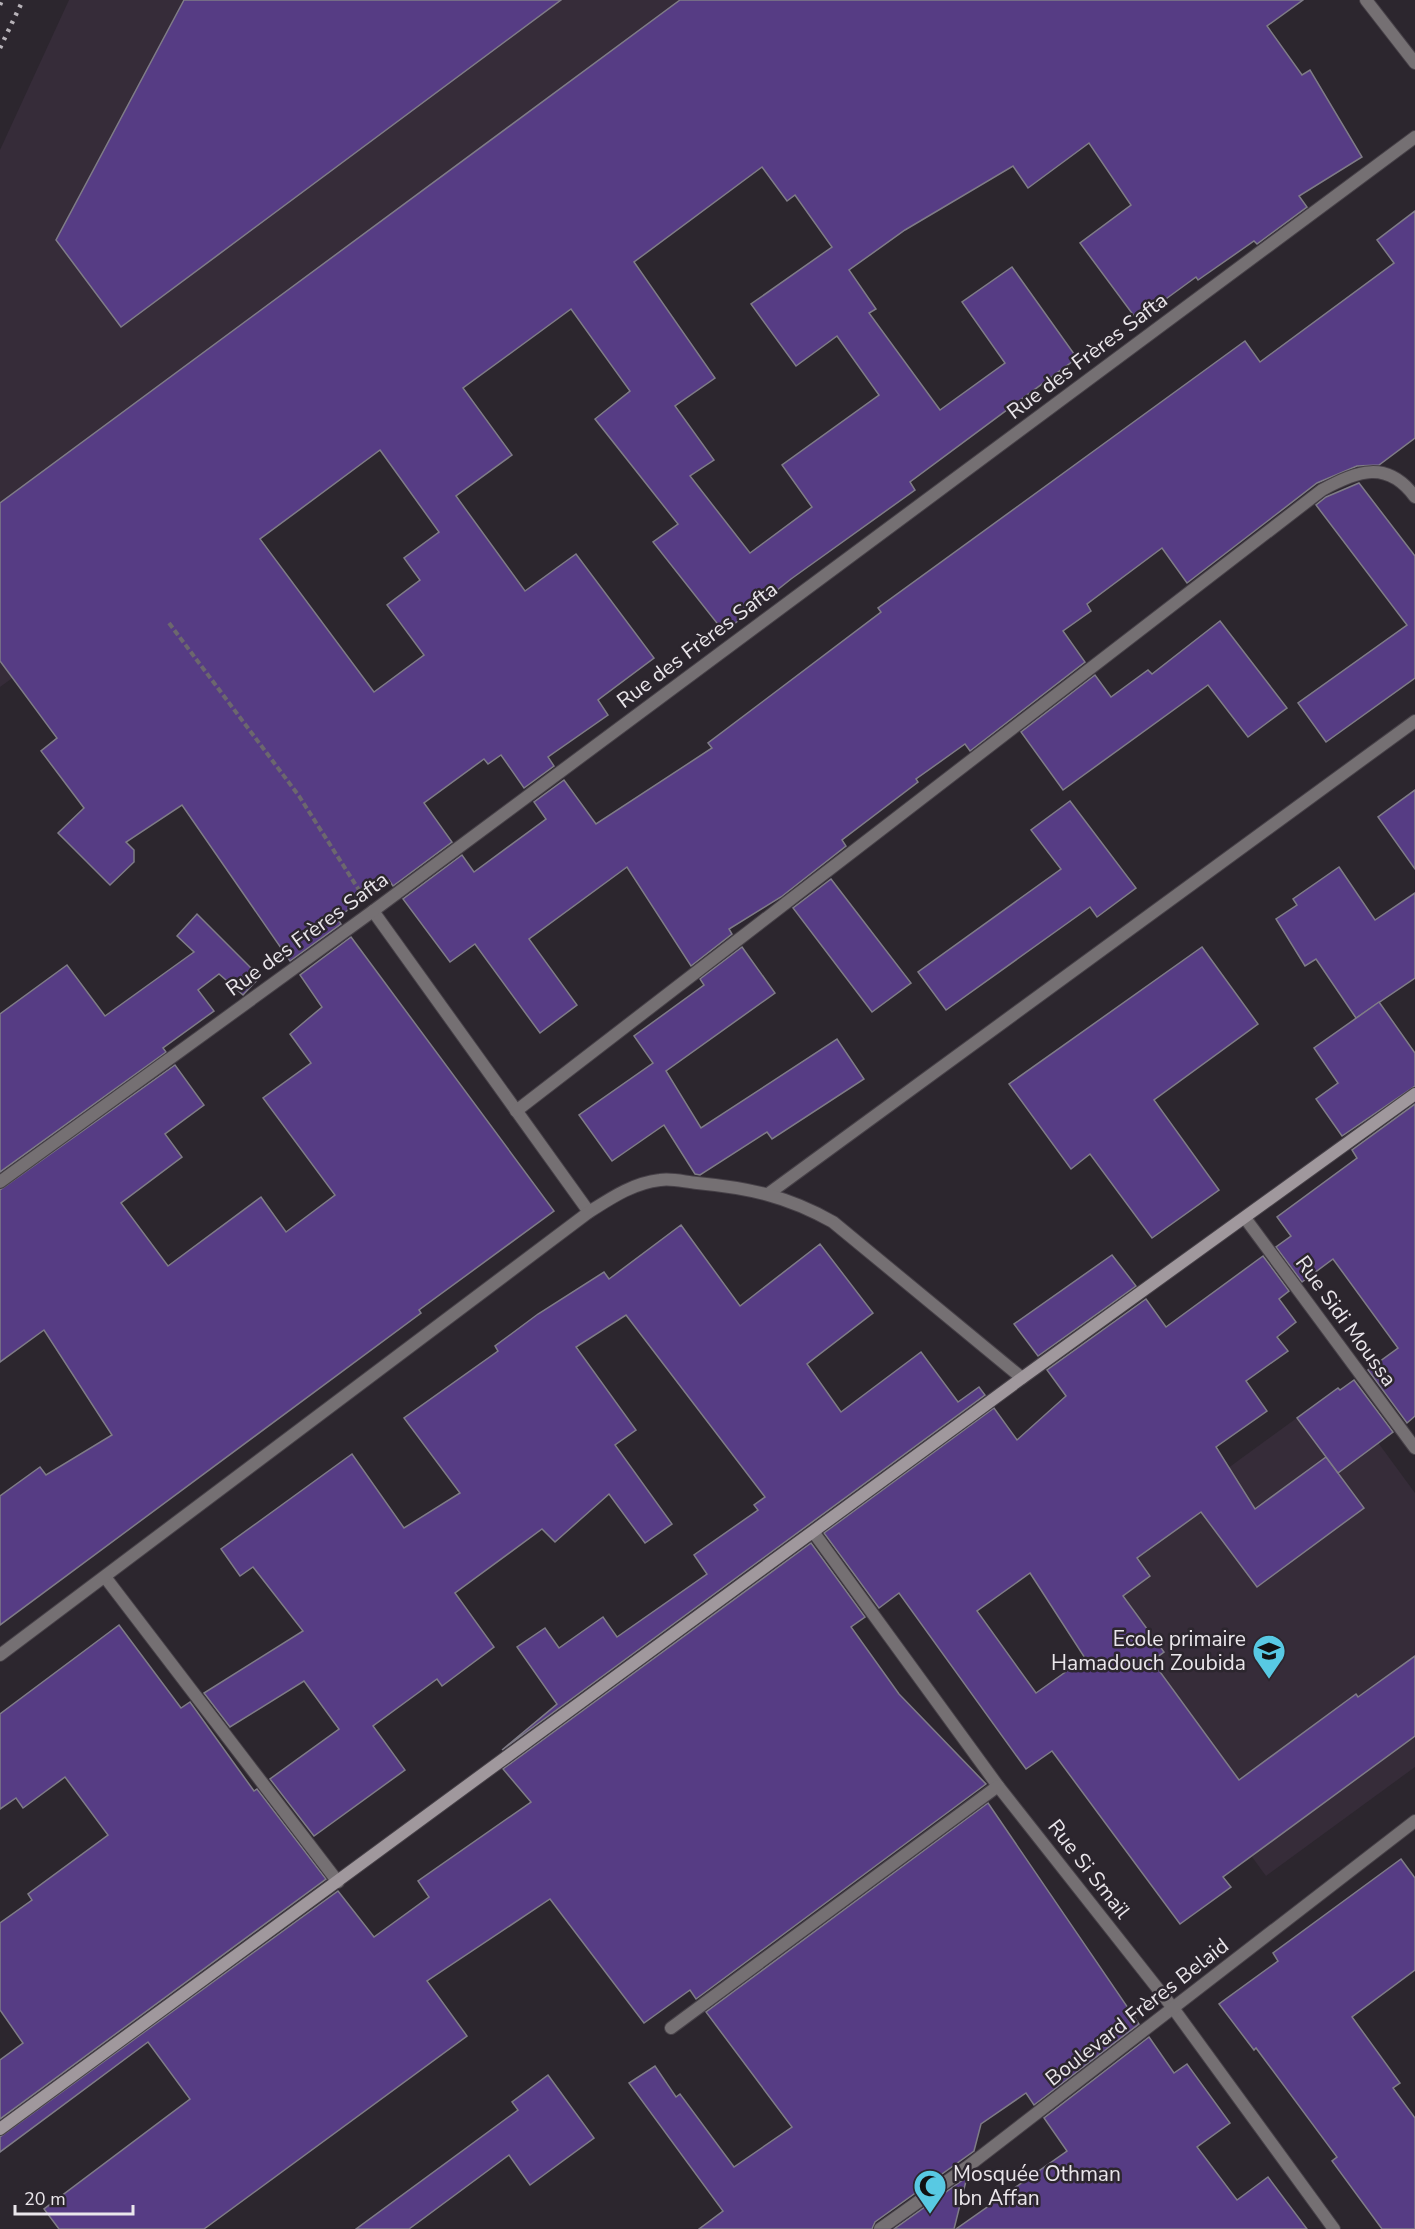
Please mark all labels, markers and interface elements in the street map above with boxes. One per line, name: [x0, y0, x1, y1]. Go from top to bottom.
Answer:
street label: Rue des Frères Safta: [1001, 286, 1173, 426]
street label: Rue des Frères Safta: [611, 575, 783, 715]
street label: Rue des Frères Safta: [220, 866, 394, 1002]
street label: Rue Sidi Moussa: [1289, 1250, 1403, 1392]
place label: Ecole primaire Hamadouch Zoubida: [1051, 1625, 1246, 1677]
school or university icon: Ecole primaire Hamadouch Zoubida: [1251, 1633, 1287, 1680]
street label: Rue Si Smaïl: [1041, 1814, 1137, 1925]
street label: Boulevard Frères Belaid: [1040, 1932, 1234, 2092]
place label: Mosquée Othman Ibn Affan: [953, 2160, 1121, 2212]
mosque icon: Mosquée Othman Ibn Affan: [912, 2168, 948, 2215]
scale bar: [15, 2178, 134, 2216]
text: 20 m: [24, 2187, 66, 2211]

